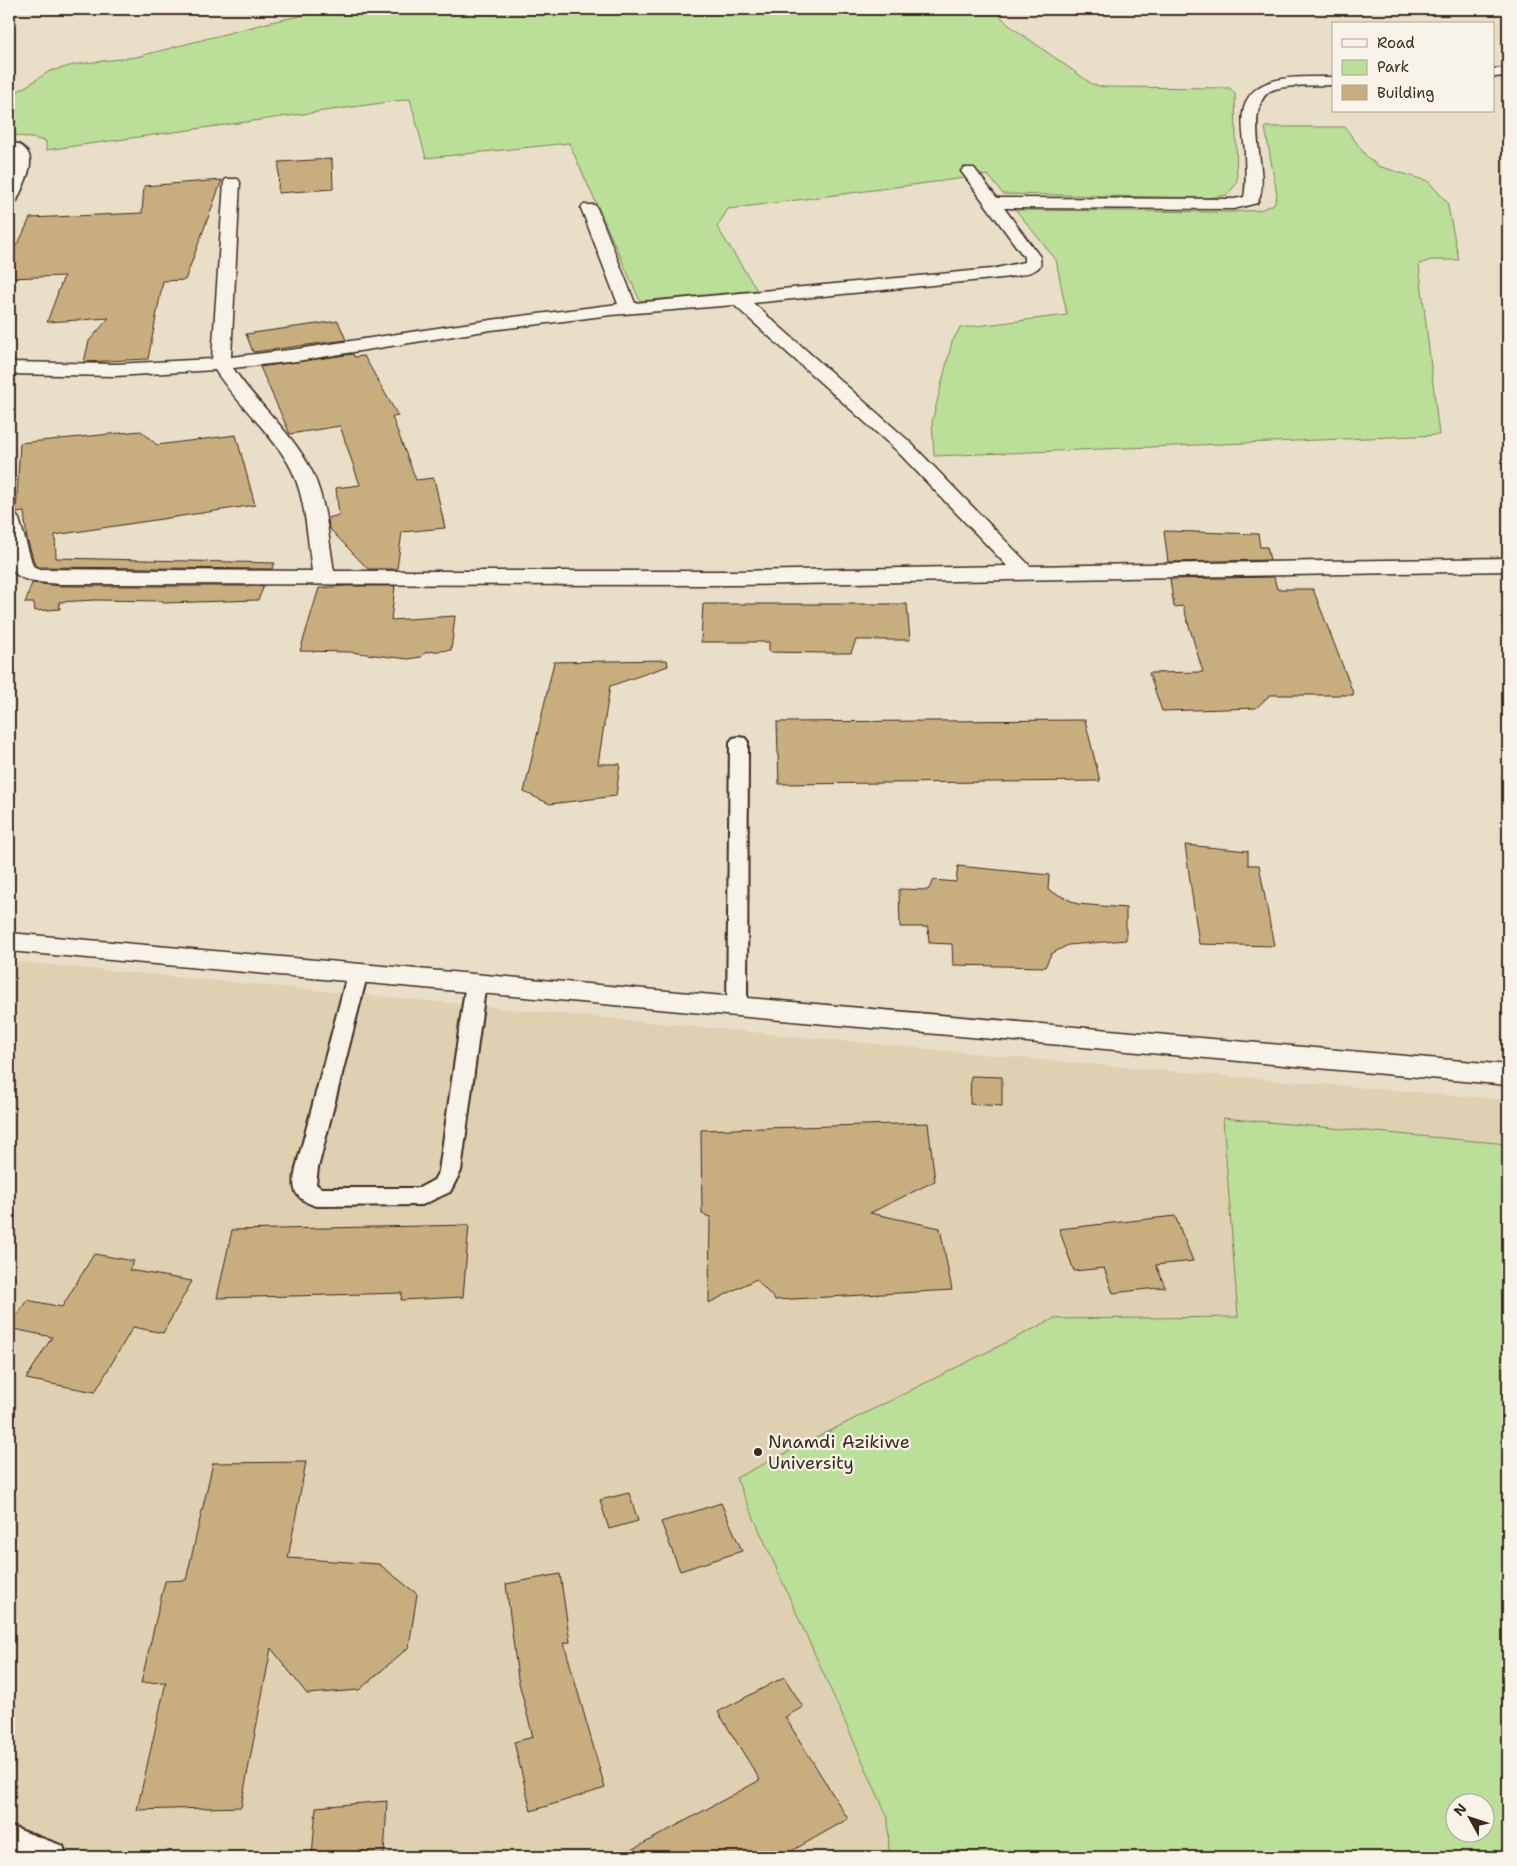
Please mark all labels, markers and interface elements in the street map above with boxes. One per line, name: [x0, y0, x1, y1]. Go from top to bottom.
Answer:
legend: [1332, 22, 1494, 112]
text: Road: [1377, 33, 1415, 53]
text: Park: [1377, 57, 1409, 77]
text: Building: [1377, 83, 1434, 103]
place label: Nnamdi Azikiwe University: [768, 1430, 910, 1475]
marker: Nnamdi Azikiwe University: [752, 1446, 764, 1458]
north arrow: [1444, 1794, 1494, 1844]
text: N: [1450, 1800, 1471, 1820]

